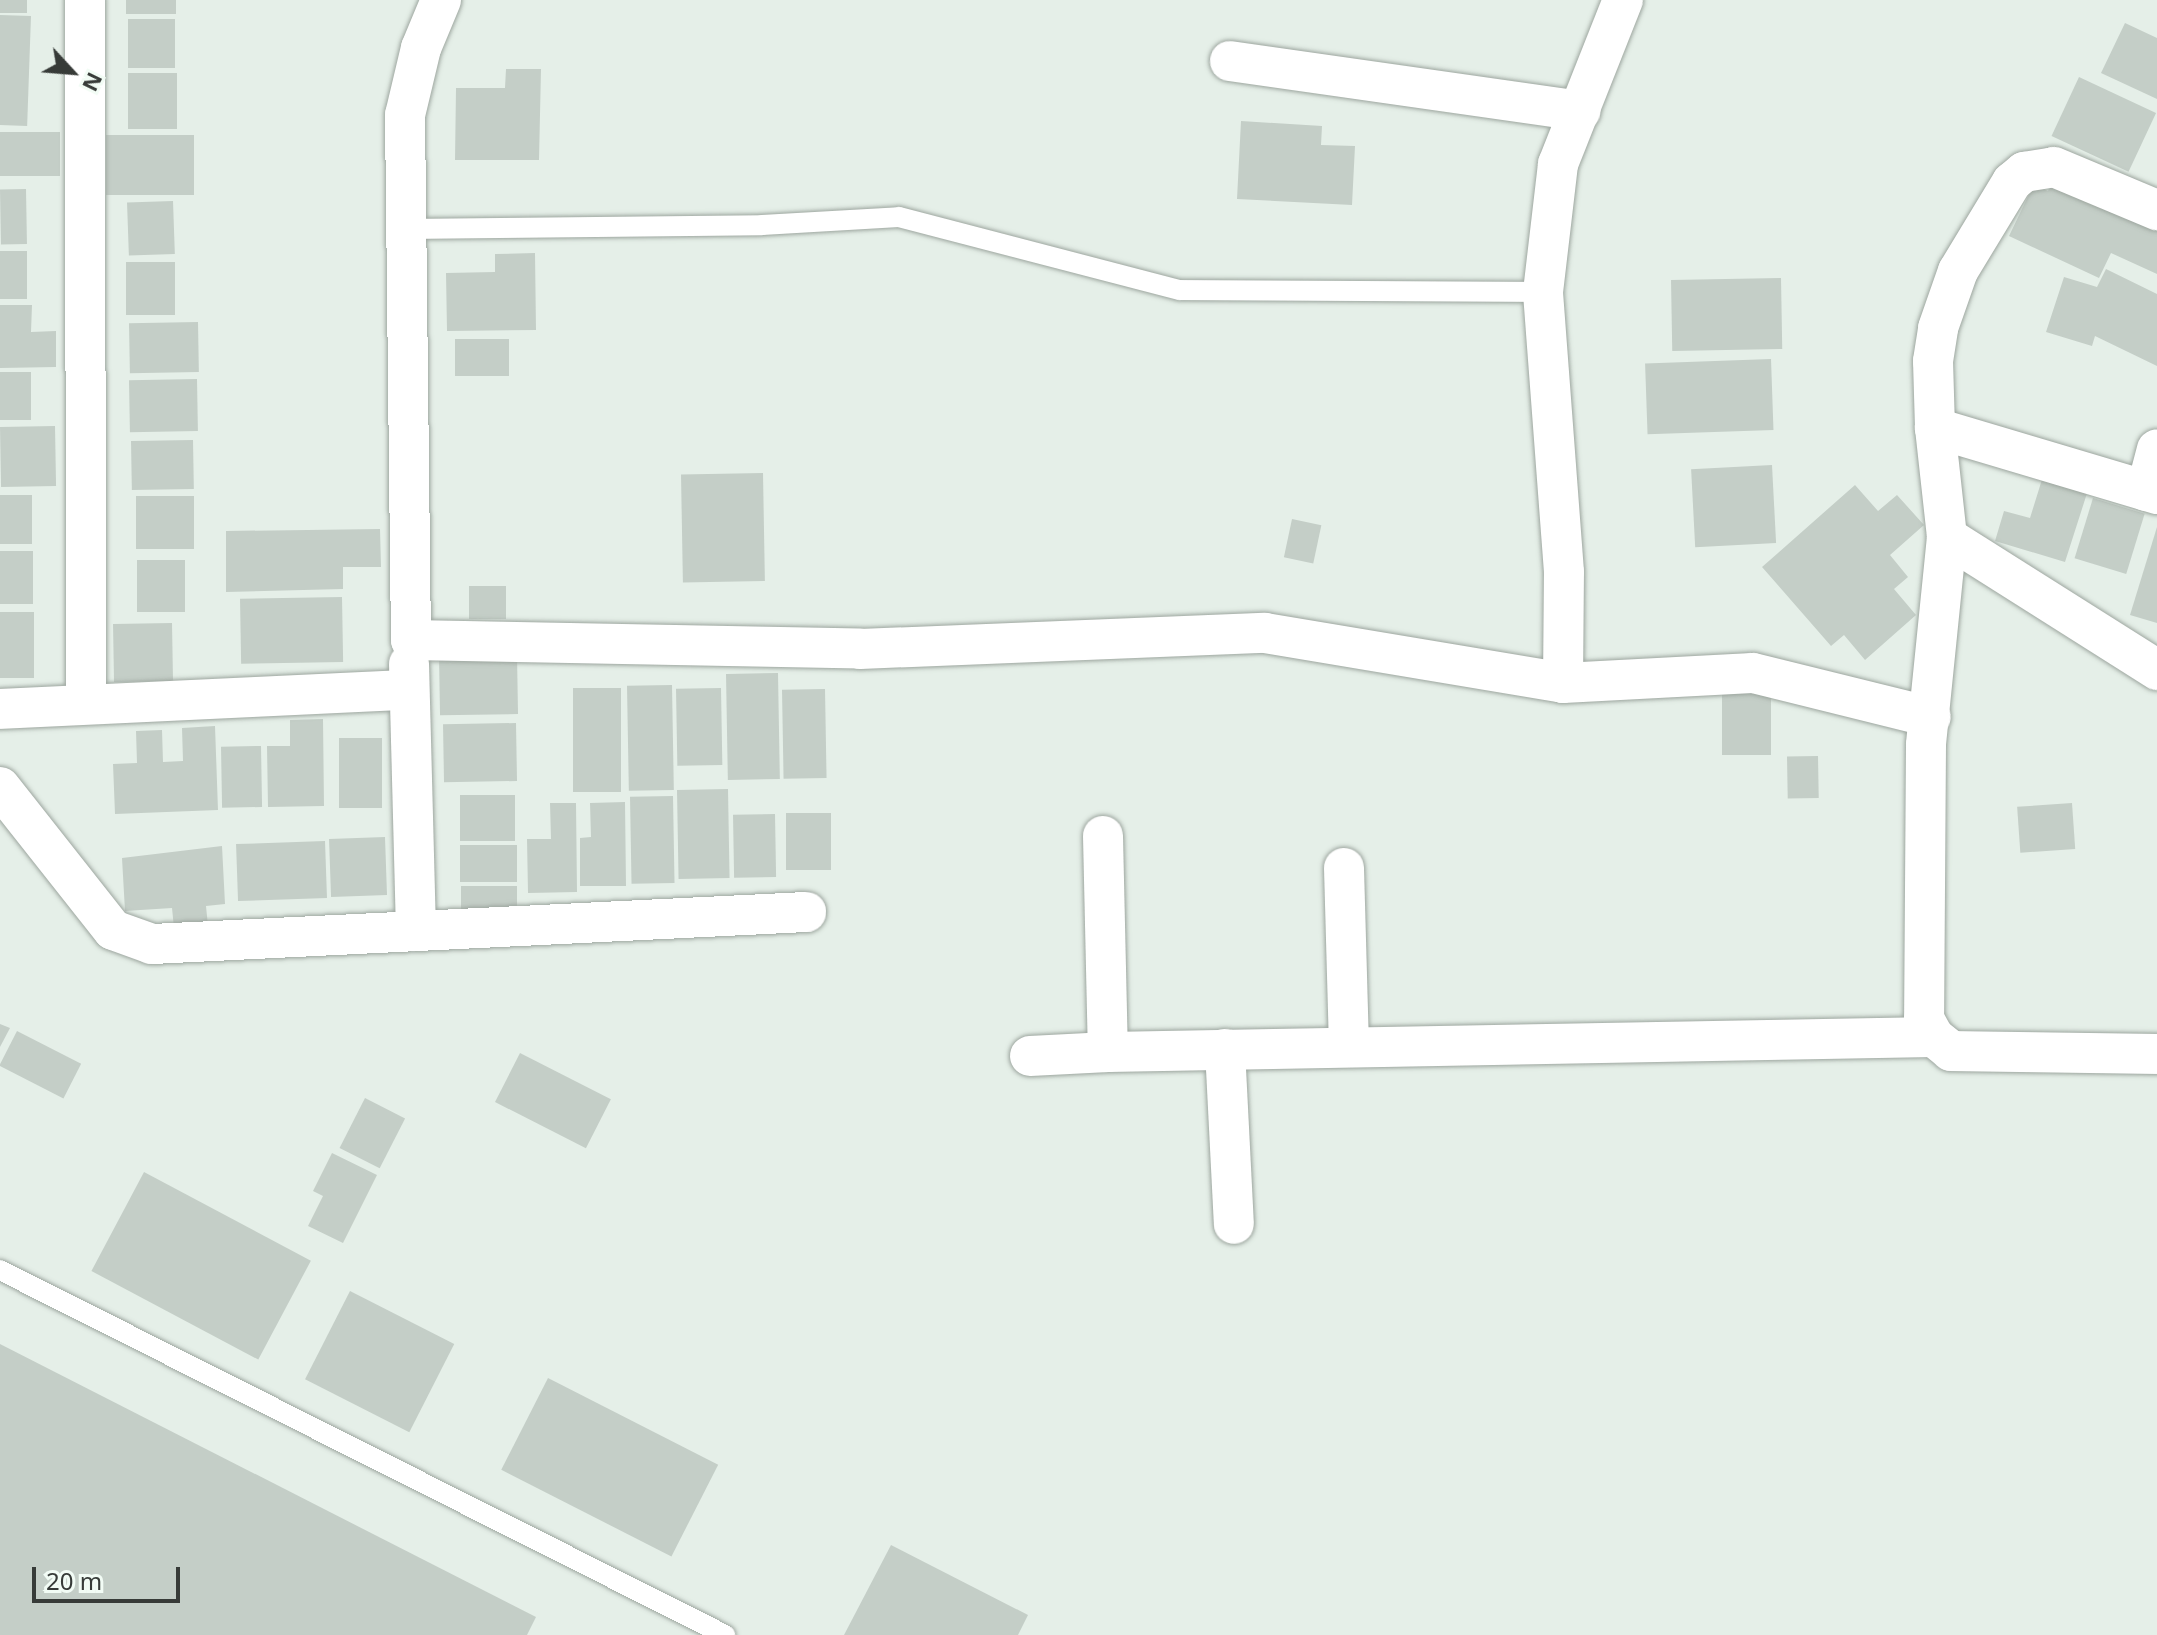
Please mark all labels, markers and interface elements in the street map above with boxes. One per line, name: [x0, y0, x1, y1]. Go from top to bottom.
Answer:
north arrow: [32, 32, 112, 112]
text: N: [76, 68, 111, 97]
scale bar: [36, 1551, 184, 1601]
text: 20 m: [46, 1564, 102, 1597]

